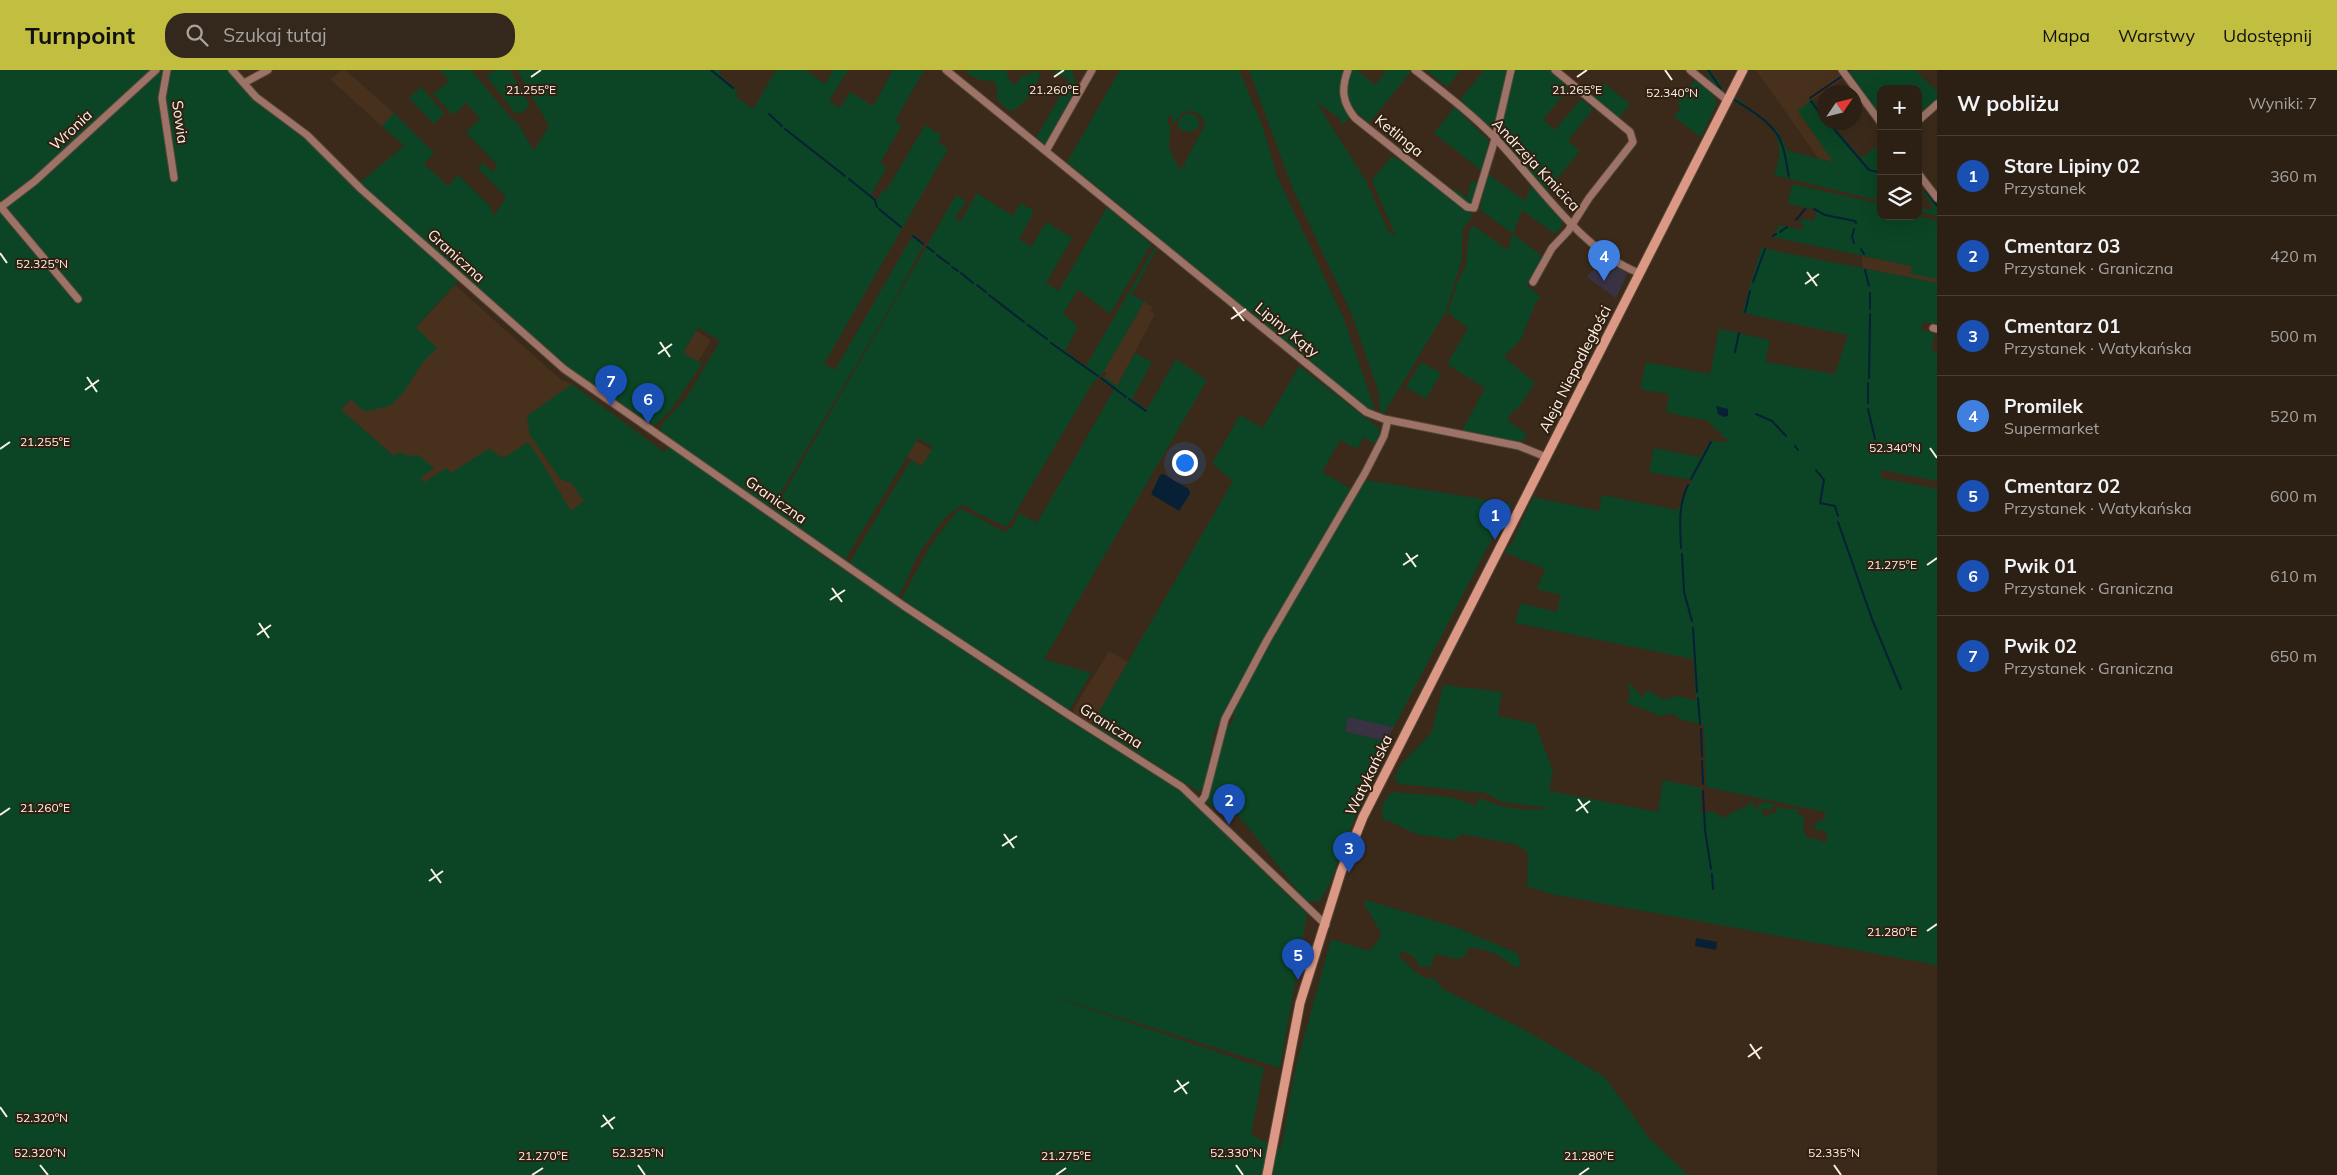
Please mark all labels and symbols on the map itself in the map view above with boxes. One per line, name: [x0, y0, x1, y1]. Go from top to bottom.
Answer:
text: 21.255°E: [506, 82, 556, 97]
text: 21.260°E: [1029, 82, 1079, 97]
text: 21.265°E: [1552, 82, 1602, 97]
text: 52.340°N: [1646, 85, 1698, 100]
north arrow: [1817, 85, 1862, 130]
street label: Sowia: [168, 99, 193, 145]
street label: Wronia: [45, 105, 96, 154]
street label: Ketlinga: [1371, 110, 1427, 161]
street label: Andrzeja Kmicica: [1488, 114, 1584, 215]
street label: Graniczna: [424, 225, 489, 286]
pin: 4: [1588, 240, 1620, 281]
text: 52.325°N: [16, 256, 68, 271]
street label: Lipiny Kąty: [1252, 298, 1323, 361]
street label: Aleja Niepodległości: [1534, 302, 1615, 435]
pin: 7: [595, 365, 627, 406]
pin: 6: [632, 383, 664, 424]
text: 21.255°E: [20, 434, 70, 449]
text: 52.340°N: [1869, 440, 1921, 455]
your location: [1172, 450, 1198, 476]
street label: Graniczna: [742, 472, 811, 528]
pin: 1: [1479, 499, 1511, 540]
text: 21.275°E: [1867, 557, 1917, 572]
street label: Graniczna: [1076, 699, 1146, 752]
street label: Watykańska: [1341, 731, 1396, 818]
pin: 2: [1213, 784, 1245, 825]
text: 21.260°E: [20, 800, 70, 815]
pin: 3: [1333, 832, 1365, 873]
text: 21.280°E: [1867, 924, 1917, 939]
pin: 5: [1282, 939, 1314, 980]
text: 52.320°N: [16, 1110, 68, 1125]
text: 52.320°N: [14, 1145, 66, 1160]
text: 52.325°N: [612, 1145, 664, 1160]
text: 52.330°N: [1210, 1145, 1262, 1160]
text: 52.335°N: [1808, 1145, 1860, 1160]
text: 21.270°E: [518, 1148, 568, 1163]
text: 21.275°E: [1041, 1148, 1091, 1163]
text: 21.280°E: [1564, 1148, 1614, 1163]

